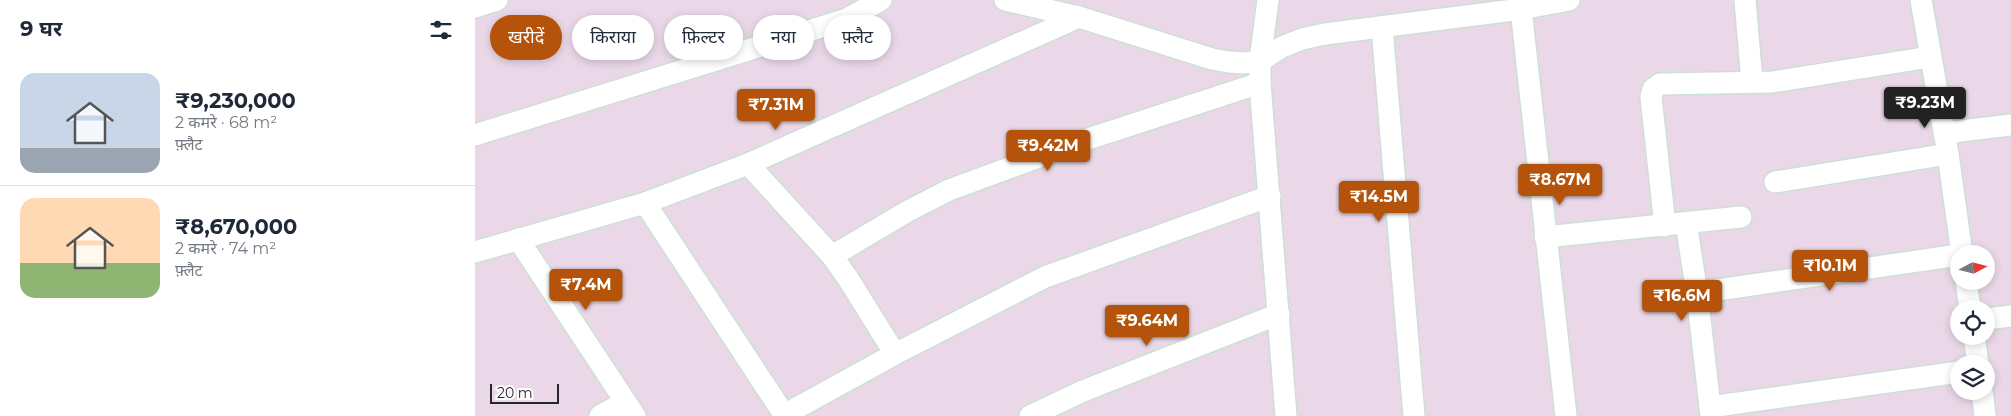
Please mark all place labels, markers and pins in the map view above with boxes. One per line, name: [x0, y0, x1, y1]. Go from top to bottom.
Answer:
pin: ₹9.23M: [1884, 86, 1966, 129]
pin: ₹7.31M: [735, 88, 817, 131]
pin: ₹9.42M: [1007, 130, 1089, 172]
pin: ₹8.67M: [1519, 164, 1601, 206]
pin: ₹14.5M: [1338, 180, 1420, 223]
pin: ₹10.1M: [1789, 250, 1871, 292]
pin: ₹7.4M: [551, 268, 621, 311]
pin: ₹16.6M: [1641, 280, 1723, 322]
pin: ₹9.64M: [1106, 304, 1188, 347]

